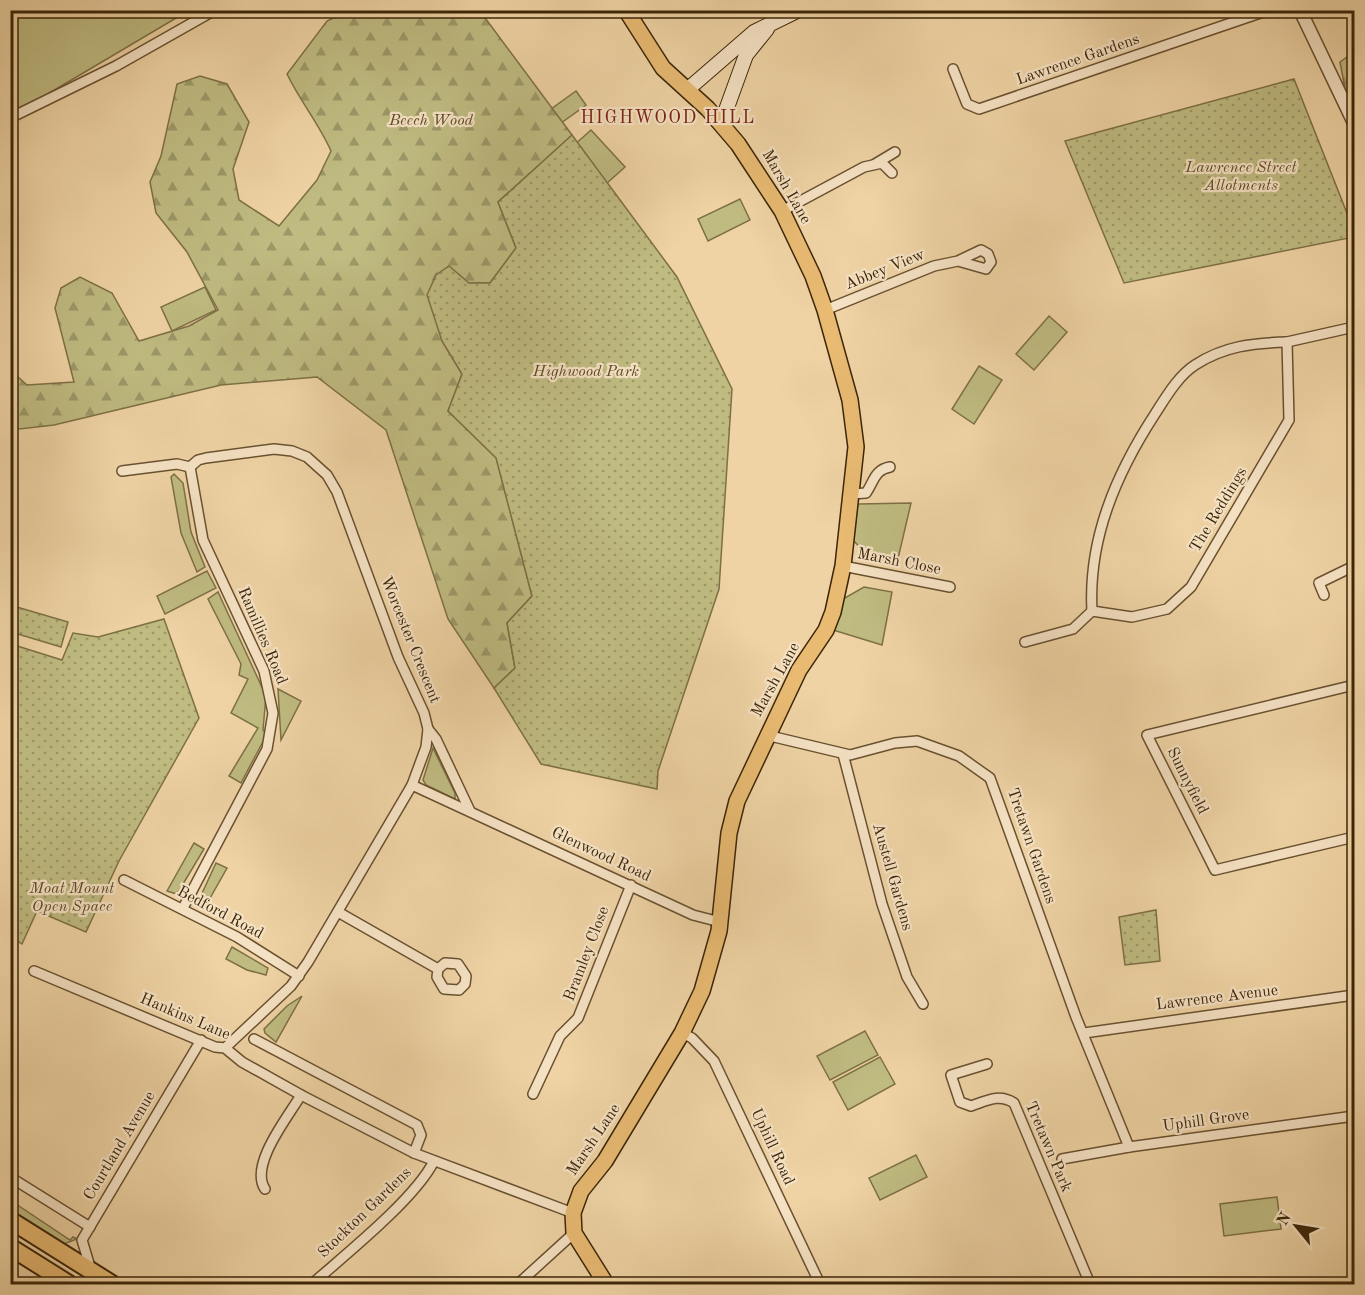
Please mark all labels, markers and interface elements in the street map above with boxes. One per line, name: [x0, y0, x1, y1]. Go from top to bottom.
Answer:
street label: Lawrence Gardens: [1014, 31, 1142, 89]
district label: HIGHWOOD HILL: [580, 109, 756, 127]
park label: Beech Wood: [388, 113, 474, 129]
street label: Marsh Lane: [758, 147, 814, 227]
park label: Lawrence Street Allotments: [1184, 160, 1298, 194]
street label: Abbey View: [843, 247, 928, 293]
park label: Highwood Park: [532, 364, 639, 380]
street label: The Reddings: [1187, 465, 1251, 555]
street label: Marsh Close: [856, 546, 942, 578]
street label: Worcester Crescent: [377, 574, 443, 706]
street label: Ramillies Road: [234, 585, 290, 687]
street label: Marsh Lane: [749, 640, 803, 720]
street label: Sunnyfield: [1163, 745, 1211, 817]
street label: Tretawn Gardens: [1004, 786, 1058, 906]
street label: Austell Gardens: [869, 821, 915, 933]
street label: Glenwood Road: [549, 825, 653, 885]
park label: Moat Mount Open Space: [29, 881, 115, 915]
street label: Bedford Road: [174, 884, 266, 942]
street label: Bramley Close: [562, 904, 612, 1004]
street label: Lawrence Avenue: [1155, 983, 1279, 1013]
street label: Hankins Lane: [137, 991, 233, 1043]
street label: Courtland Avenue: [81, 1089, 159, 1203]
street label: Tretawn Park: [1022, 1099, 1074, 1195]
street label: Marsh Lane: [564, 1101, 624, 1179]
street label: Uphill Road: [747, 1106, 797, 1188]
street label: Uphill Grove: [1162, 1107, 1250, 1135]
street label: Stockton Gardens: [315, 1165, 415, 1261]
north arrow: [1266, 1196, 1326, 1256]
text: N: [1275, 1210, 1295, 1229]

